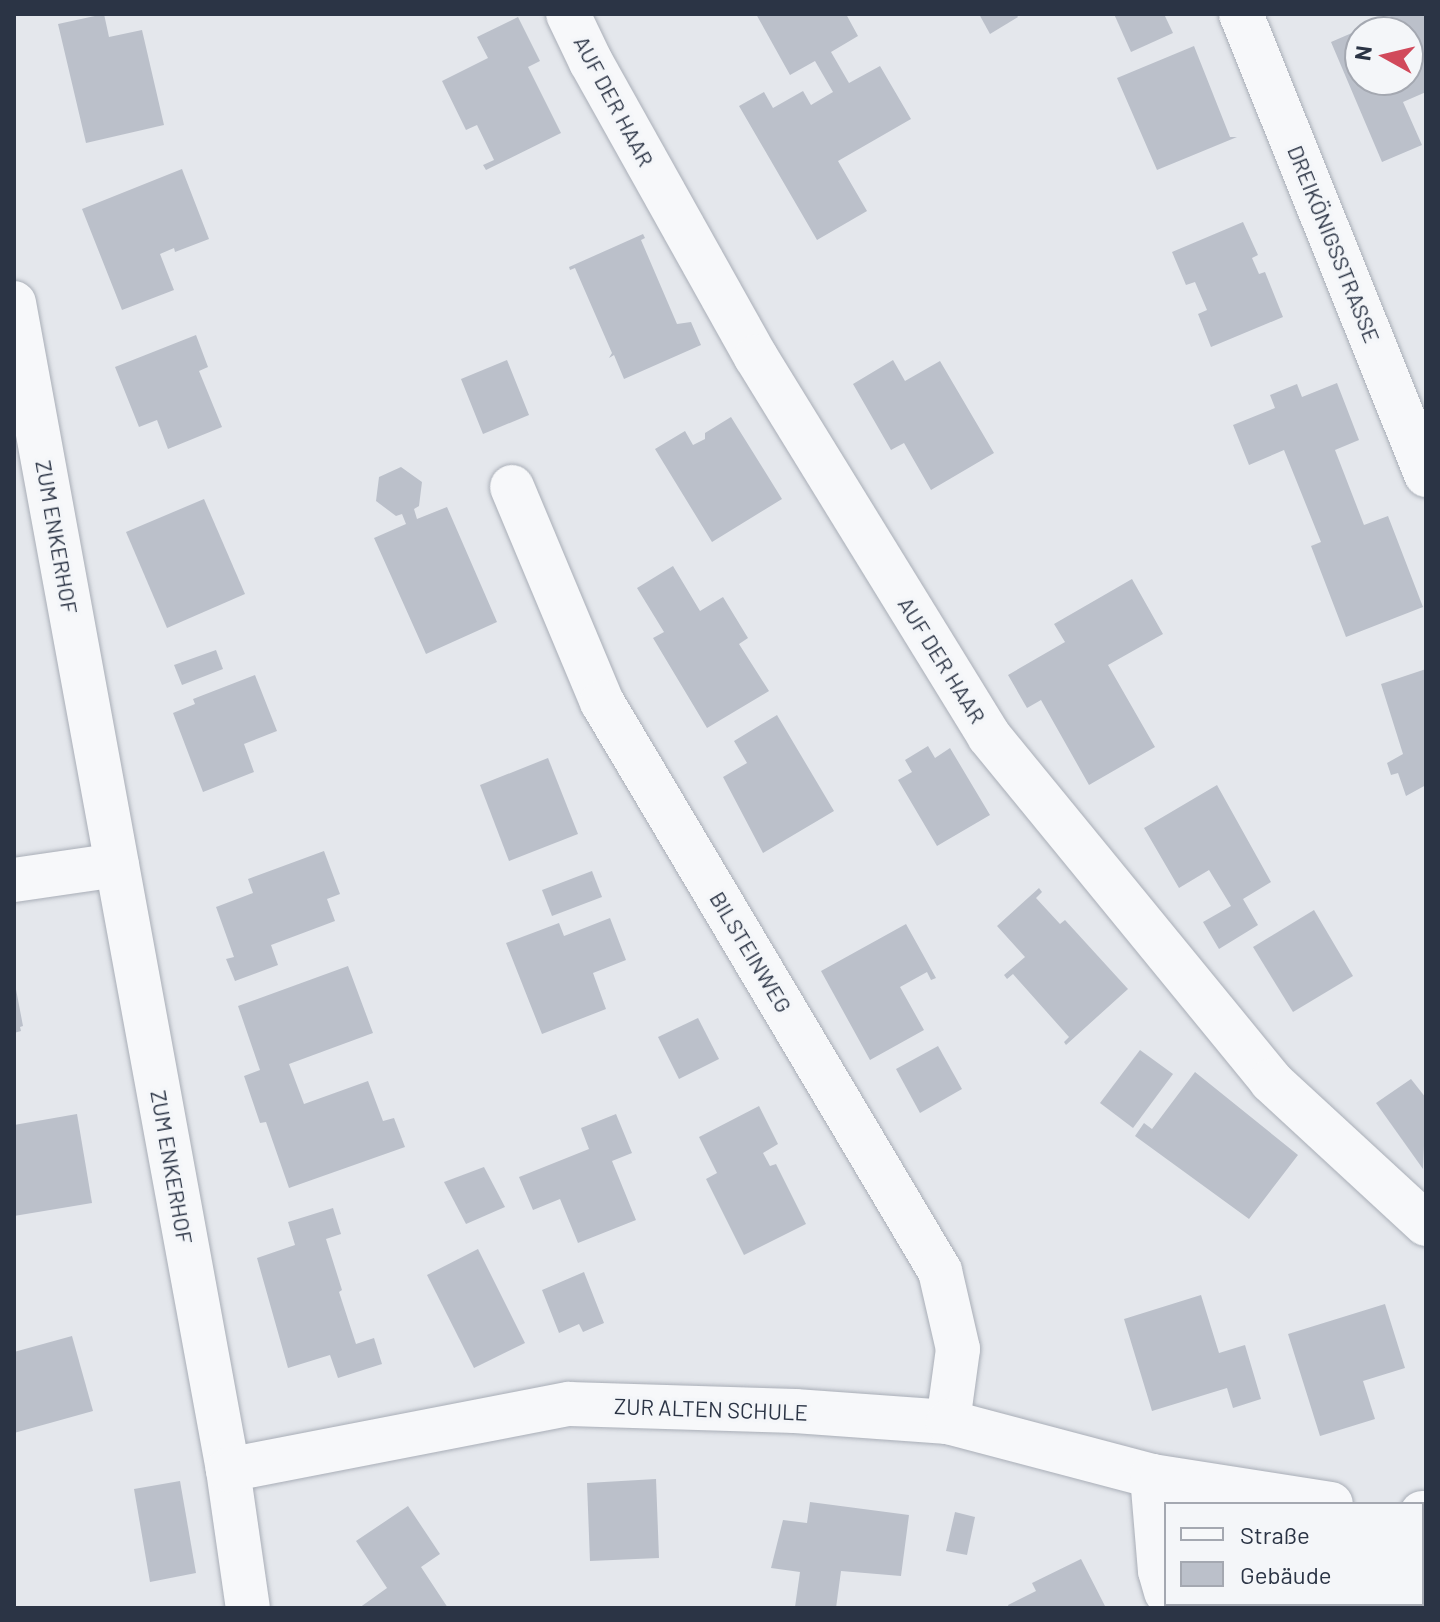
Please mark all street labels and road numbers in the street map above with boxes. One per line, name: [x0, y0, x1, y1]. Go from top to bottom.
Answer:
street label: AUF DER HAAR: [569, 31, 659, 171]
street label: DREIKÖNIGSSTRASSE: [1282, 141, 1386, 347]
street label: ZUM ENKERHOF: [31, 458, 83, 616]
street label: AUF DER HAAR: [893, 592, 991, 728]
street label: BILSTEINWEG: [705, 887, 797, 1017]
street label: ZUM ENKERHOF: [146, 1088, 198, 1246]
street label: ZUR ALTEN SCHULE: [614, 1392, 808, 1426]

